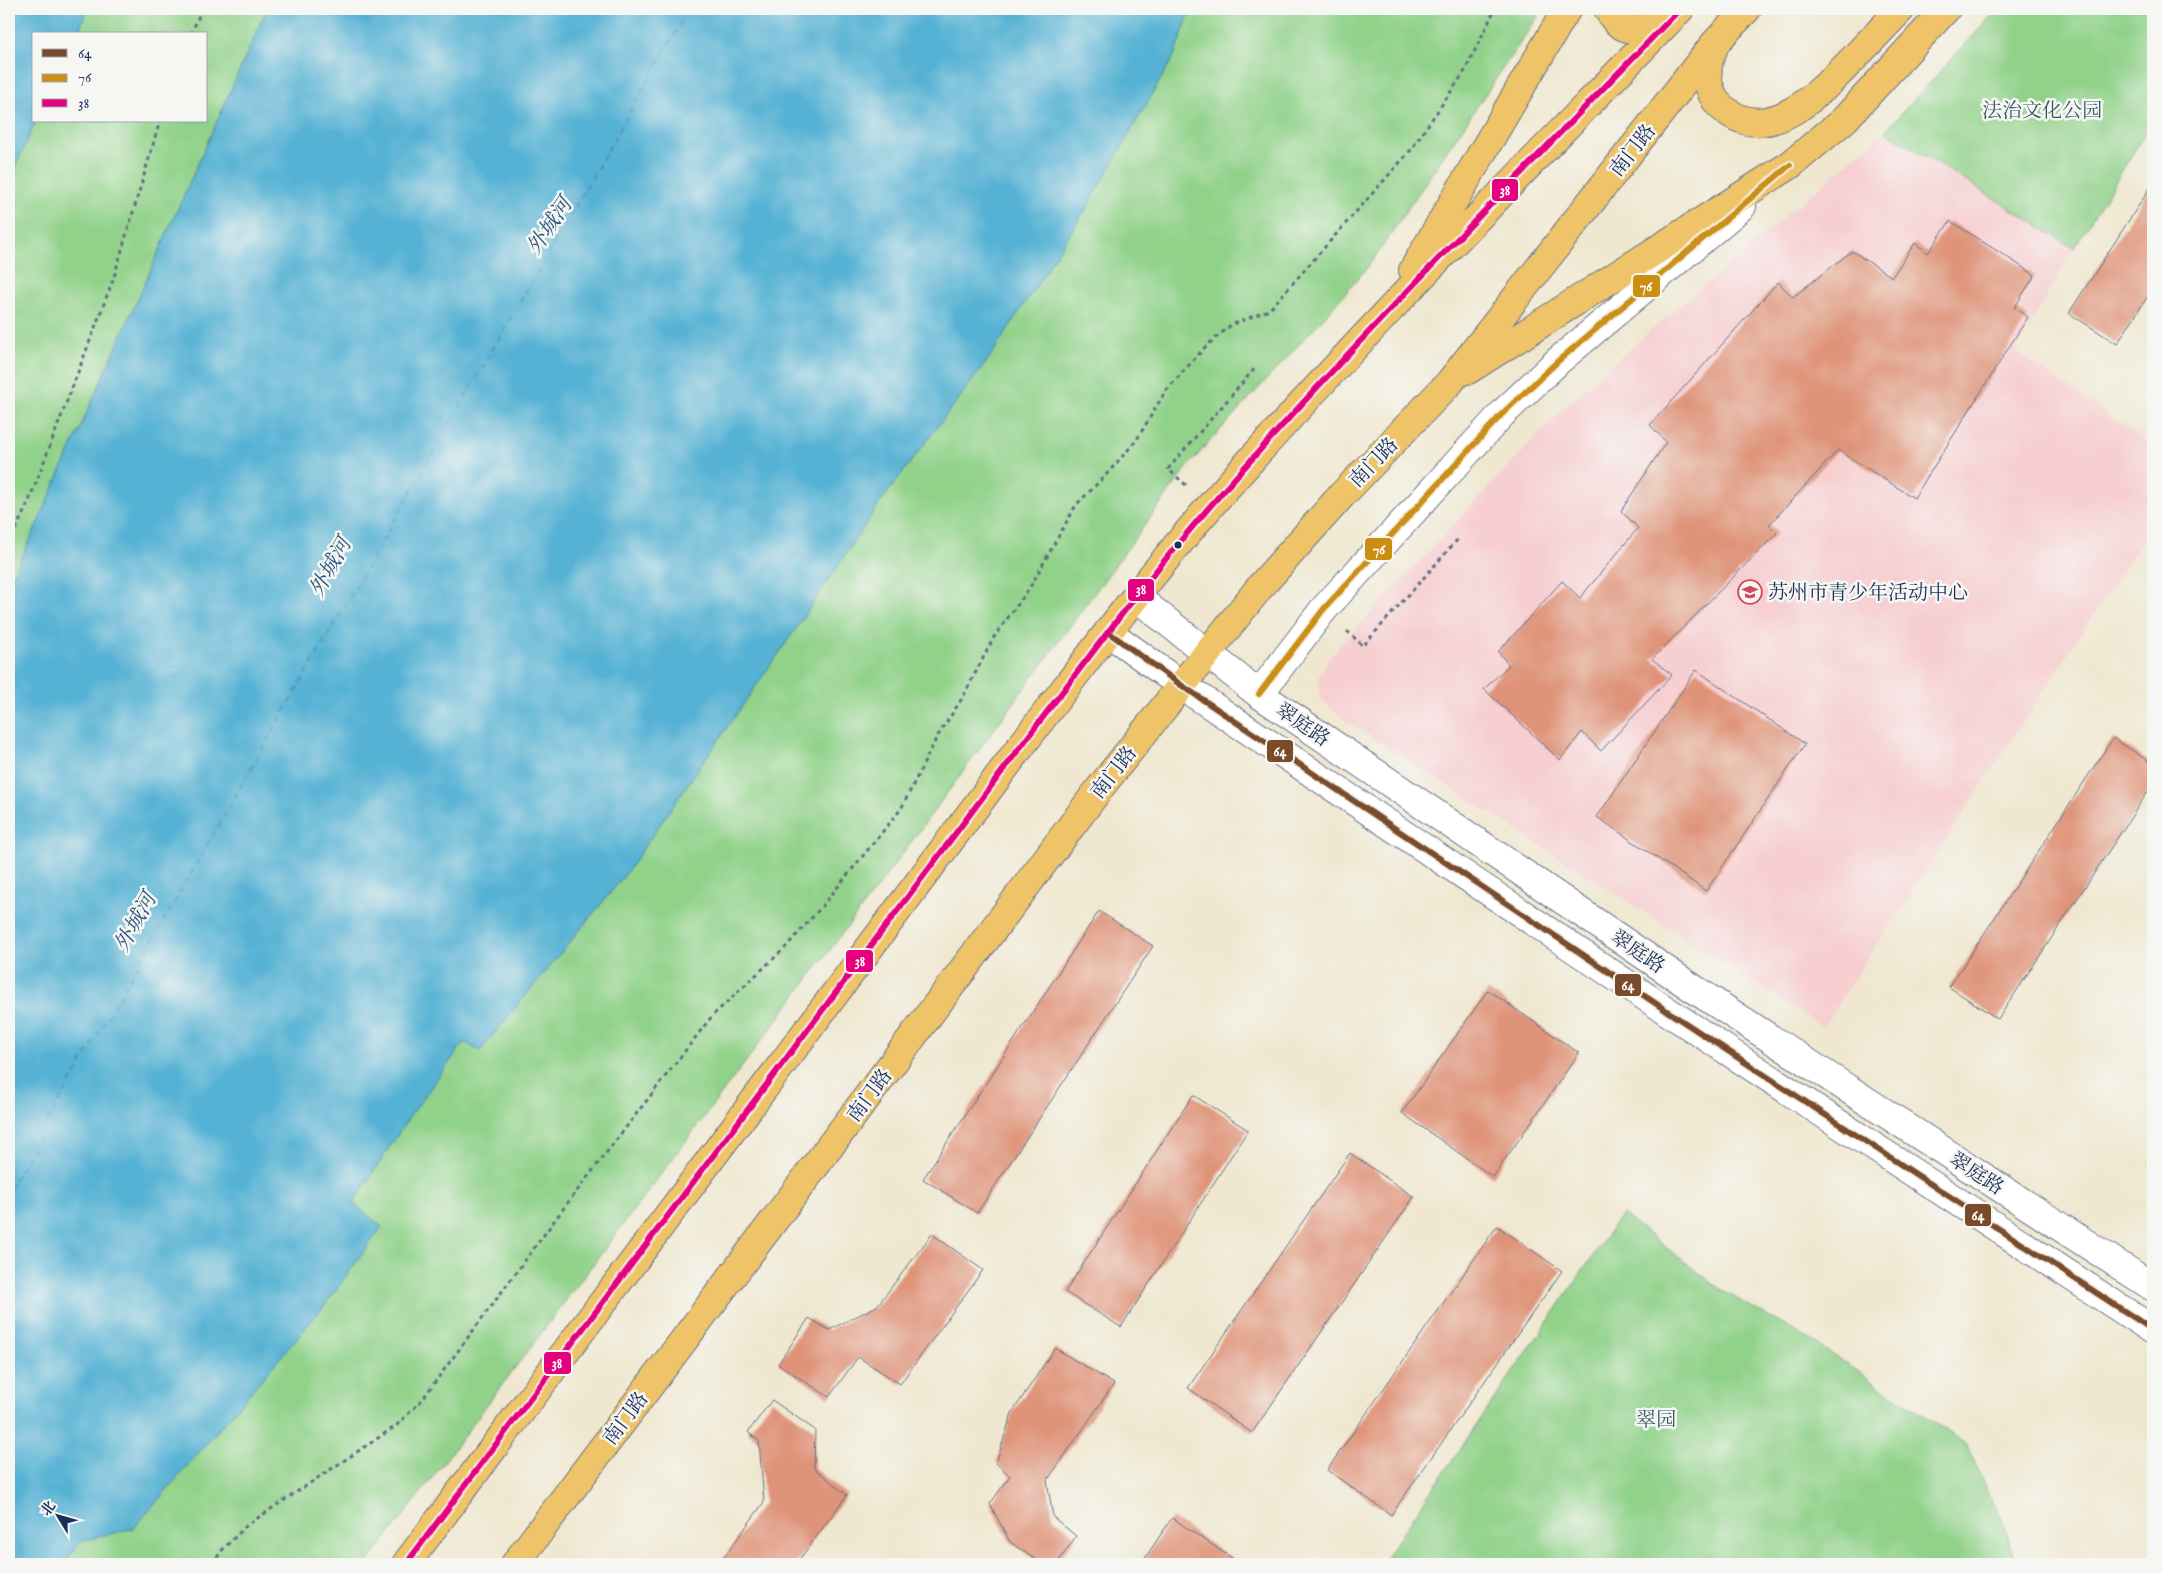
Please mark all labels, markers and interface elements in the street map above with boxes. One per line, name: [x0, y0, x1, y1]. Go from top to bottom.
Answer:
legend: [32, 32, 208, 122]
text: 64: [78, 44, 92, 63]
text: 76: [78, 68, 92, 87]
text: 38: [78, 94, 90, 113]
park label: 法治文化公园: [1982, 99, 2102, 124]
street label: 南门路: [1605, 120, 1662, 182]
line badge: 38: [1491, 178, 1519, 202]
text: 38: [1500, 182, 1511, 200]
water label: 外城河: [521, 190, 581, 261]
line badge: 76: [1632, 274, 1661, 298]
text: 76: [1640, 278, 1653, 296]
street label: 南门路: [1344, 433, 1404, 493]
water label: 外城河: [304, 530, 360, 602]
line badge: 76: [1364, 537, 1393, 561]
unlabelled marker: [1173, 540, 1183, 550]
text: 76: [1373, 541, 1386, 559]
line badge: 38: [1127, 578, 1155, 602]
school or university icon: 苏州市青少年活动中心: [1737, 579, 1763, 605]
text: 38: [1136, 581, 1147, 599]
place label: 苏州市青少年活动中心: [1768, 581, 1968, 606]
street label: 翠庭路: [1270, 698, 1334, 752]
line badge: 64: [1266, 739, 1294, 763]
street label: 南门路: [1086, 742, 1143, 804]
text: 64: [1274, 743, 1288, 761]
water label: 外城河: [109, 885, 165, 957]
street label: 翠庭路: [1605, 925, 1669, 979]
line badge: 38: [845, 949, 874, 973]
text: 38: [855, 953, 866, 971]
line badge: 64: [1614, 973, 1642, 997]
text: 64: [1622, 977, 1636, 995]
street label: 南门路: [842, 1064, 898, 1127]
street label: 翠庭路: [1944, 1147, 2008, 1201]
line badge: 64: [1964, 1203, 1992, 1227]
text: 64: [1972, 1207, 1986, 1225]
line badge: 38: [543, 1351, 572, 1375]
text: 38: [552, 1355, 563, 1373]
street label: 南门路: [598, 1387, 654, 1450]
park label: 翠园: [1636, 1408, 1676, 1433]
north arrow: [32, 1490, 82, 1540]
text: 北: [37, 1498, 60, 1520]

